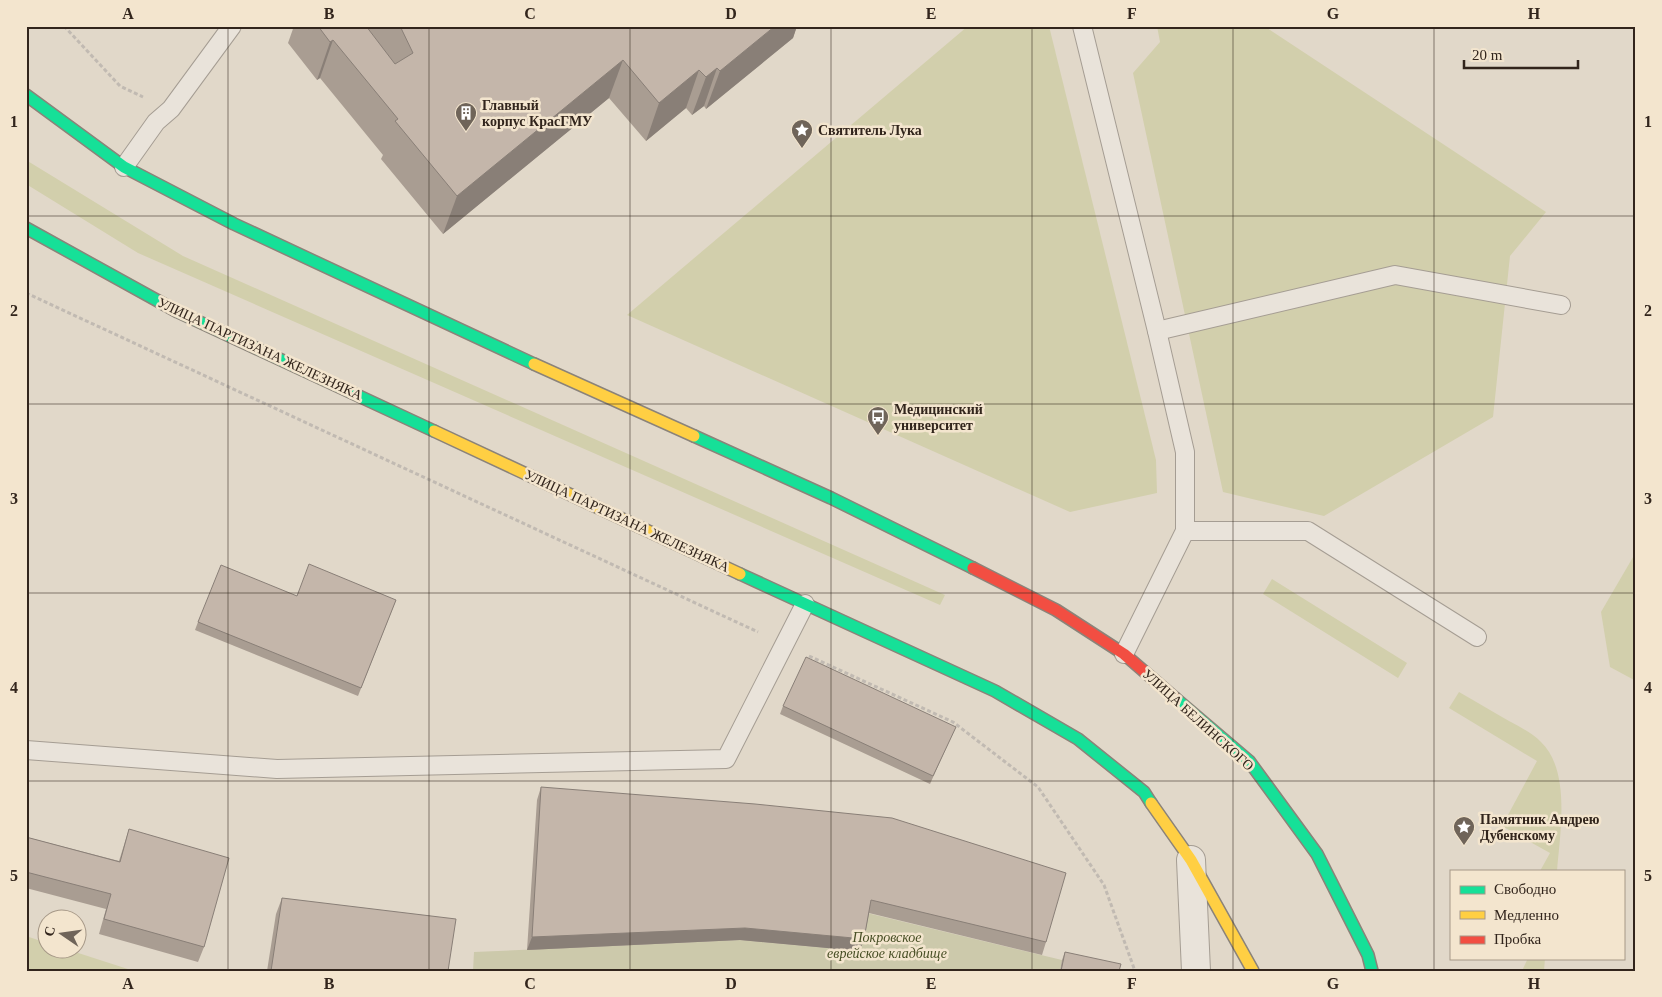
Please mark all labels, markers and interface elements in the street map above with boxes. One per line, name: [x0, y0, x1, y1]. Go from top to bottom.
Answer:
text: A: [122, 5, 134, 22]
text: B: [324, 5, 335, 22]
text: C: [524, 5, 536, 22]
text: D: [725, 5, 737, 22]
text: E: [926, 5, 936, 22]
text: F: [1127, 5, 1137, 22]
text: G: [1327, 5, 1340, 22]
text: H: [1528, 5, 1541, 22]
scale bar: [1464, 38, 1578, 70]
text: 20 m: [1472, 47, 1503, 63]
place label: Главный корпус КрасГМУ: [482, 98, 592, 129]
building icon: Главный корпус КрасГМУ: [454, 101, 478, 132]
text: 1: [10, 113, 18, 130]
text: 1: [1644, 113, 1652, 130]
place icon: Святитель Лука: [790, 118, 814, 149]
place label: Святитель Лука: [818, 123, 922, 138]
street label: УЛИЦА ПАРТИЗАНА ЖЕЛЕЗНЯКА: [155, 295, 366, 404]
text: 2: [10, 302, 18, 319]
text: 2: [1644, 302, 1652, 319]
place label: Медицинский университет: [894, 402, 983, 433]
bus stop icon: Медицинский университет: [866, 405, 890, 436]
street label: УЛИЦА ПАРТИЗАНА ЖЕЛЕЗНЯКА: [522, 467, 733, 576]
text: 3: [10, 490, 18, 507]
text: 3: [1644, 490, 1652, 507]
street label: УЛИЦА БЕЛИНСКОГО: [1139, 666, 1257, 774]
text: 4: [10, 679, 18, 696]
text: 4: [1644, 679, 1652, 696]
place label: Памятник Андрею Дубенскому: [1480, 812, 1600, 843]
place icon: Памятник Андрею Дубенскому: [1452, 815, 1476, 846]
text: 5: [10, 867, 18, 884]
text: 5: [1644, 867, 1652, 884]
legend: [1450, 870, 1624, 960]
text: Свободно: [1494, 881, 1556, 897]
text: Медленно: [1494, 907, 1559, 923]
north arrow: [38, 910, 88, 960]
text: С: [41, 925, 58, 938]
park label: Покровское еврейское кладбище: [827, 930, 947, 961]
text: Пробка: [1494, 931, 1542, 947]
text: A: [122, 975, 134, 992]
text: B: [324, 975, 335, 992]
text: C: [524, 975, 536, 992]
text: D: [725, 975, 737, 992]
text: E: [926, 975, 936, 992]
text: F: [1127, 975, 1137, 992]
text: G: [1327, 975, 1340, 992]
text: H: [1528, 975, 1541, 992]

